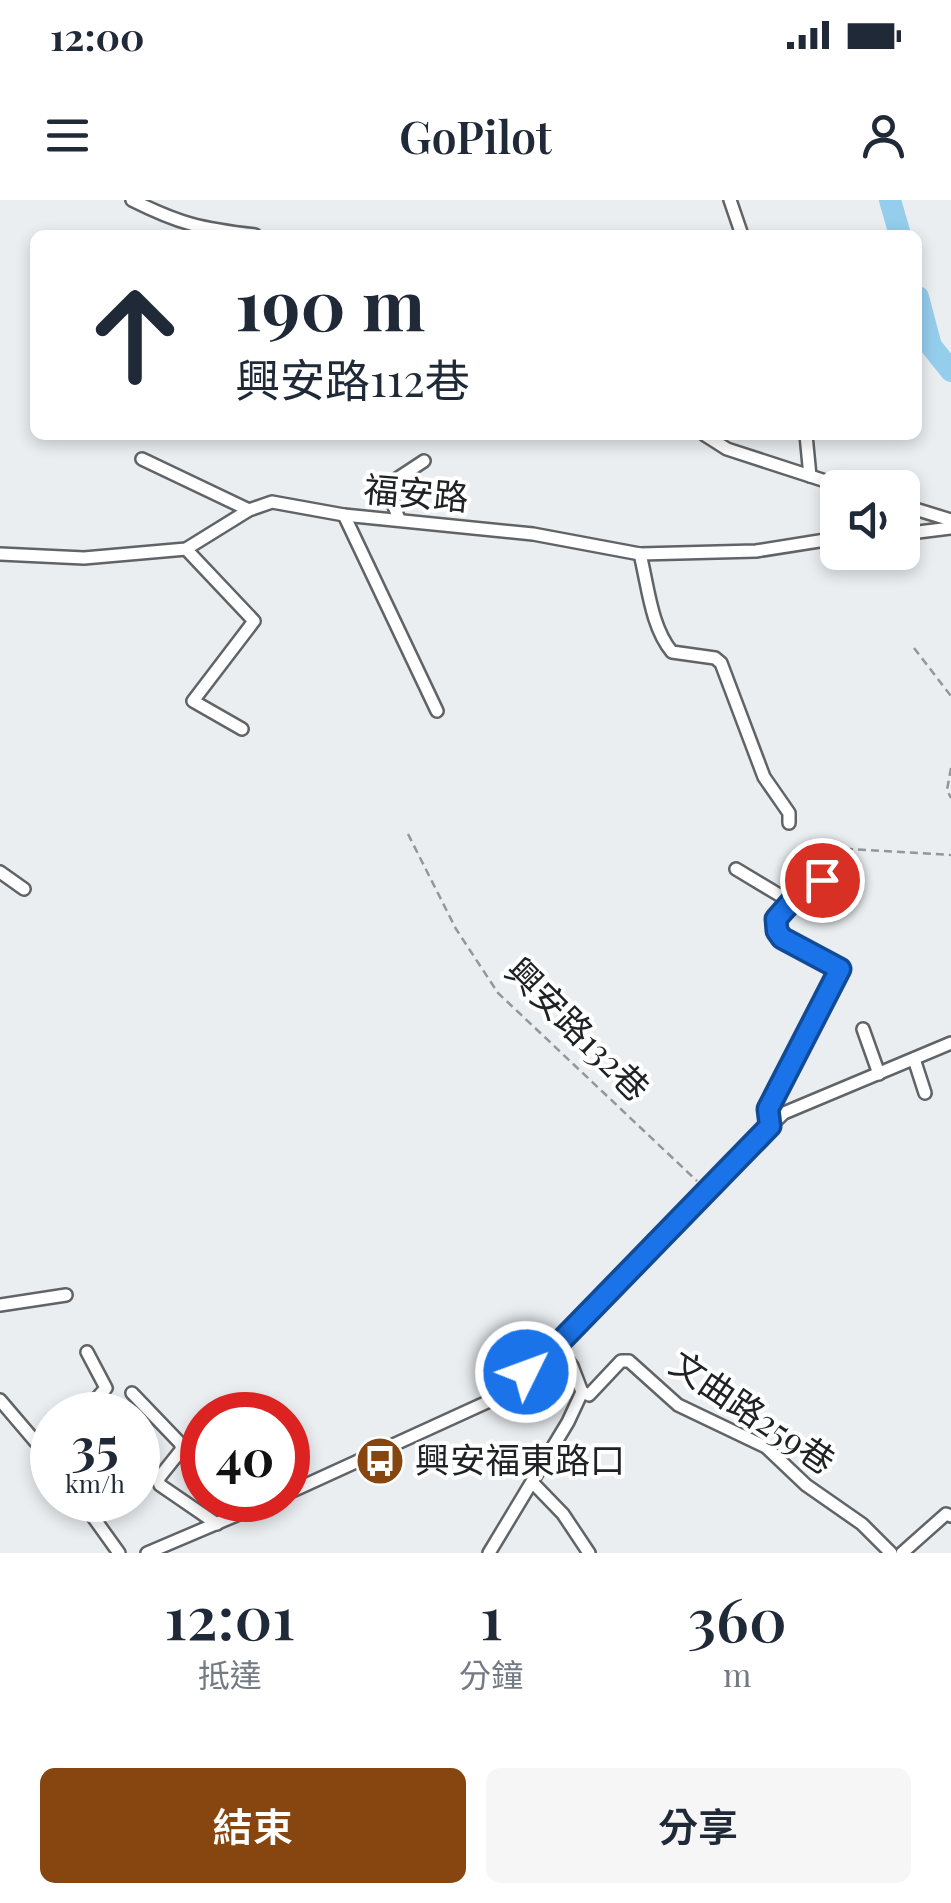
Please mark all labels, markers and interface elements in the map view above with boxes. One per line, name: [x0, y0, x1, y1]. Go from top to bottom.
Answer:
text: 12:00: [50, 10, 144, 61]
text: GoPilot: [399, 105, 552, 165]
icon: menu: [40, 108, 95, 163]
icon: person: [856, 108, 911, 163]
text: 190 m: [235, 255, 425, 349]
icon: ahead: [70, 270, 200, 400]
text: 興安路112巷: [235, 348, 470, 408]
street label: 福安路: [362, 464, 471, 519]
map controls: [820, 470, 920, 570]
button: sound: [820, 470, 920, 570]
pin: [780, 838, 865, 923]
icon: arrive: [795, 853, 850, 908]
street label: 興安路132巷: [497, 946, 661, 1110]
position arrow: [474, 1320, 578, 1424]
street label: 文曲路259巷: [662, 1339, 845, 1483]
speed limit sign: 40: [180, 1392, 310, 1522]
text: 35: [71, 1411, 119, 1478]
bus stop icon: 興安福東路口: [354, 1435, 406, 1487]
place label: 興安福東路口: [415, 1435, 625, 1482]
text: km/h: [65, 1466, 125, 1499]
text: 12:01: [164, 1575, 295, 1655]
text: 1: [480, 1575, 503, 1655]
text: 360: [688, 1577, 787, 1657]
text: 抵達: [198, 1652, 262, 1695]
text: 分鐘: [459, 1652, 523, 1695]
text: m: [723, 1652, 751, 1695]
button: 結束: [40, 1768, 466, 1883]
button: 分享: [486, 1768, 911, 1883]

